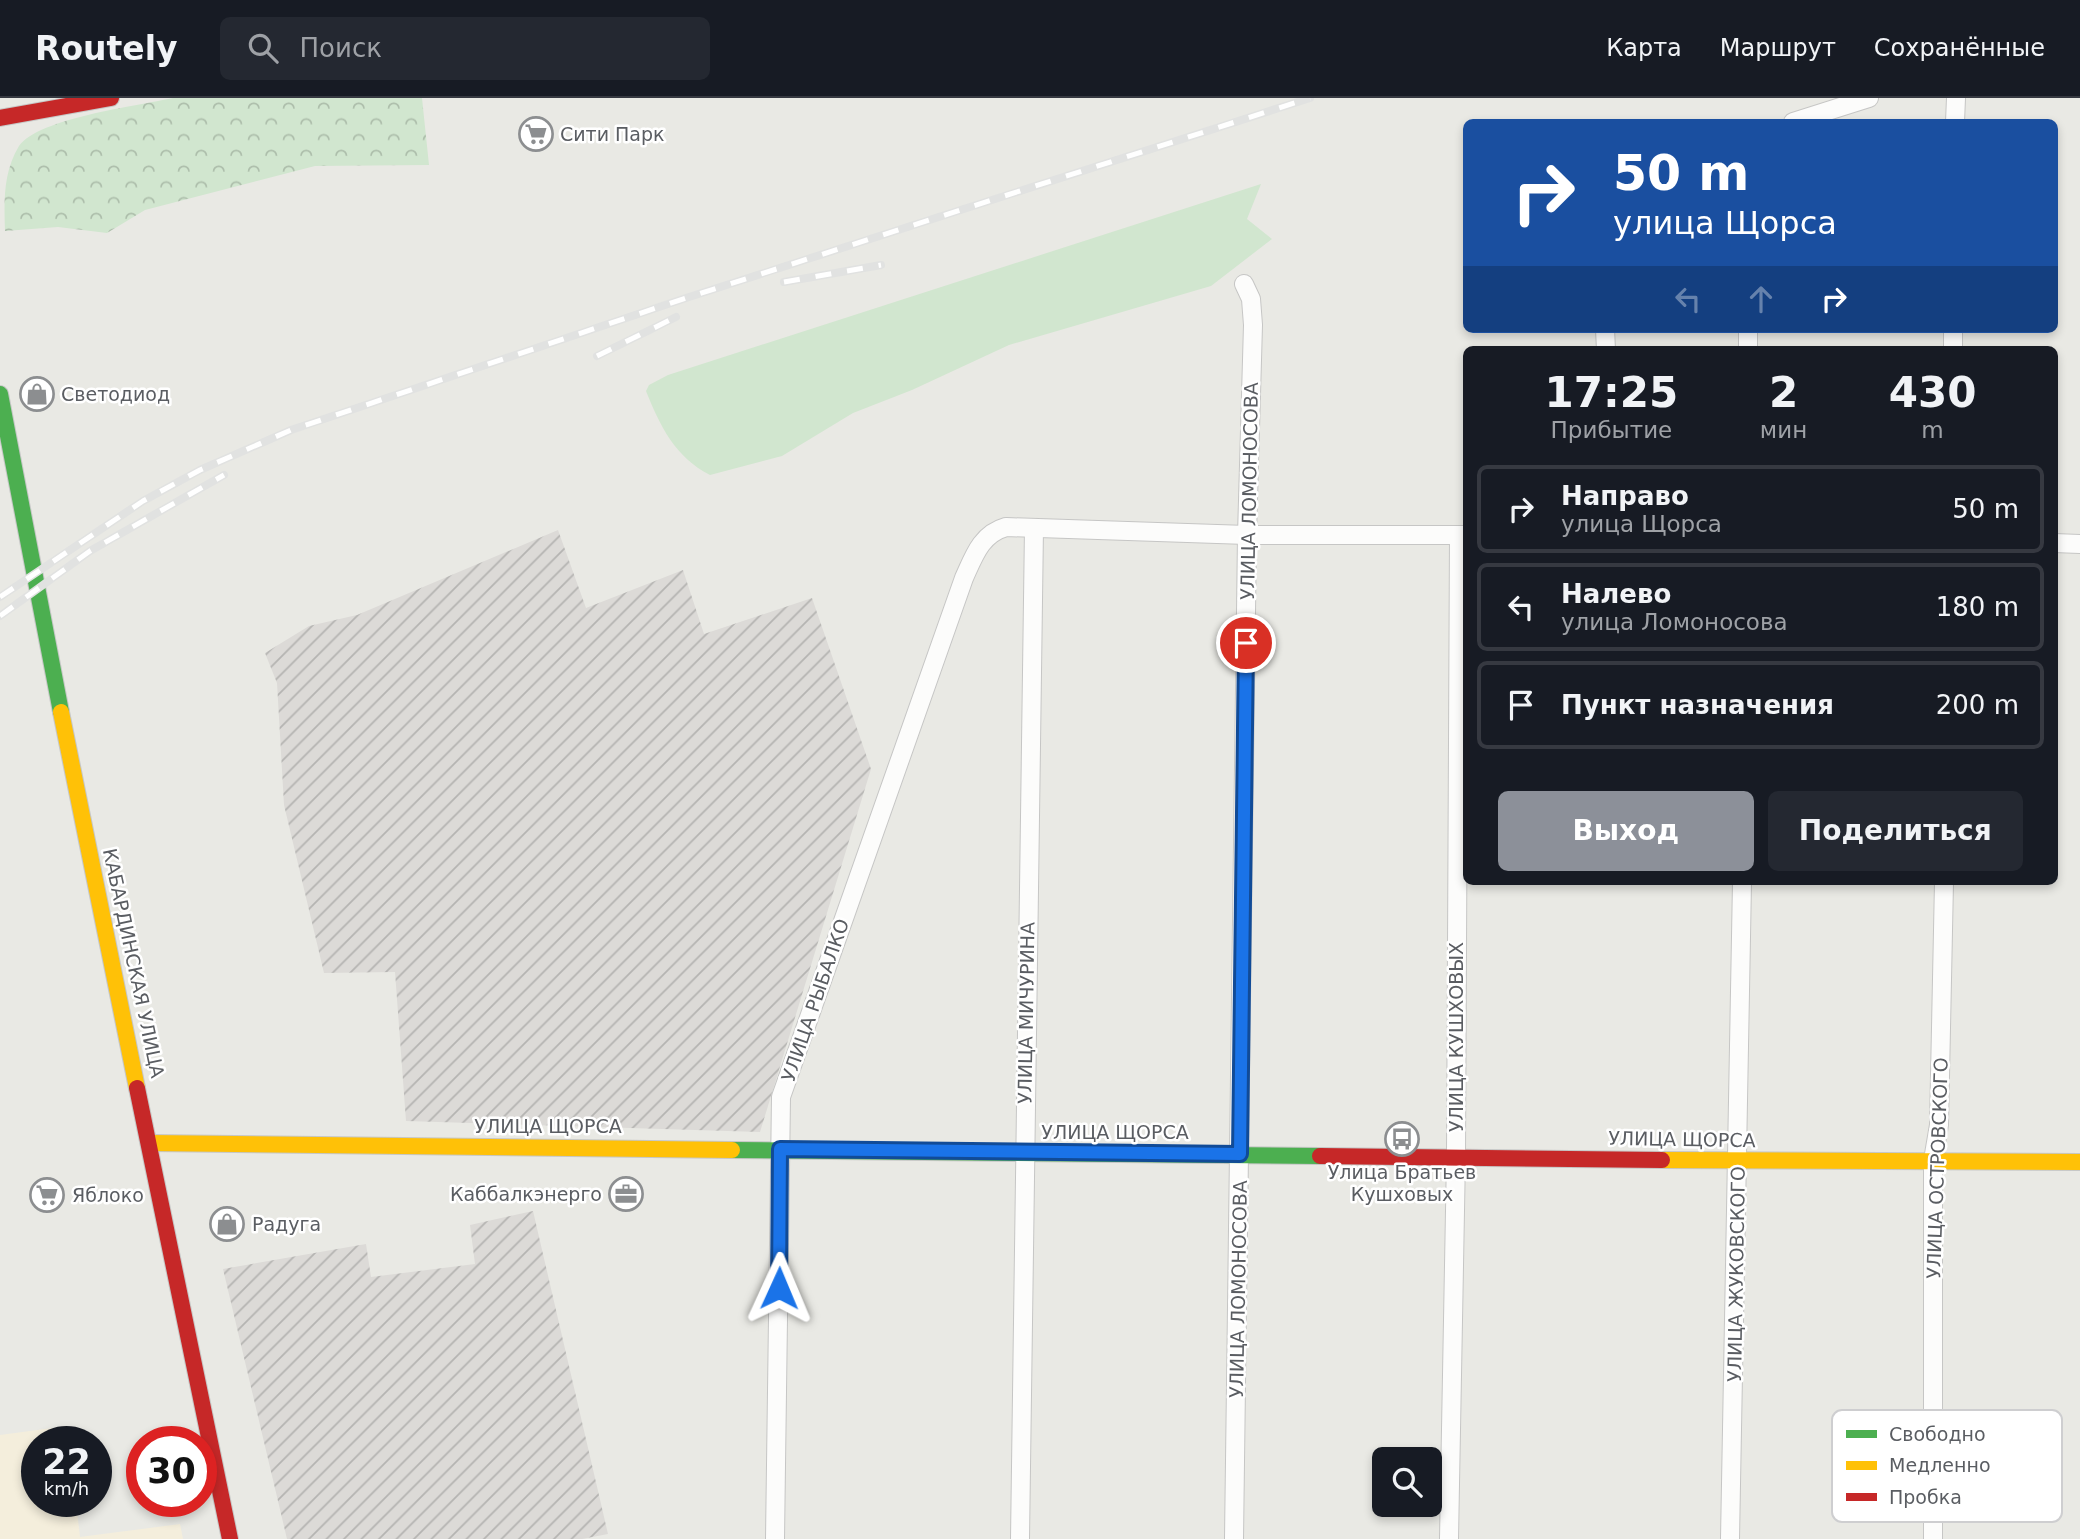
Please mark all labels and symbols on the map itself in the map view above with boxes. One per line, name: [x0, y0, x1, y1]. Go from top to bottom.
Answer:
supermarket icon: Сити Парк: [517, 115, 555, 153]
place label: Сити Парк: [560, 123, 665, 145]
shop icon: Светодиод: [18, 375, 56, 413]
street label: УЛИЦА ЛОМОНОСОВА: [1236, 382, 1262, 600]
place label: Светодиод: [61, 383, 170, 405]
pin: [1216, 613, 1276, 673]
street label: КАБАРДИНСКАЯ УЛИЦА: [99, 846, 169, 1080]
street label: УЛИЦА РЫБАЛКО: [777, 916, 853, 1084]
street label: УЛИЦА МИЧУРИНА: [1013, 922, 1039, 1104]
street label: УЛИЦА КУШХОВЫХ: [1445, 942, 1467, 1132]
street label: УЛИЦА ОСТРОВСКОГО: [1922, 1057, 1952, 1279]
street label: УЛИЦА ЩОРСА: [474, 1115, 622, 1137]
bus stop icon: Улица Братьев Кушховых: [1383, 1120, 1421, 1158]
street label: УЛИЦА ЩОРСА: [1041, 1121, 1189, 1143]
street label: УЛИЦА ЩОРСА: [1608, 1127, 1756, 1151]
place label: Улица Братьев Кушховых: [1328, 1161, 1476, 1205]
street label: УЛИЦА ЖУКОВСКОГО: [1723, 1166, 1749, 1382]
office icon: Каббалкэнерго: [607, 1175, 645, 1213]
supermarket icon: Яблоко: [28, 1176, 66, 1214]
street label: УЛИЦА ЛОМОНОСОВА: [1225, 1180, 1251, 1398]
place label: Каббалкэнерго: [450, 1183, 602, 1205]
place label: Яблоко: [72, 1184, 144, 1206]
shop icon: Радуга: [208, 1205, 246, 1243]
place label: Радуга: [252, 1213, 321, 1235]
position arrow: [742, 1251, 816, 1325]
legend: [1832, 1410, 2062, 1522]
text: Свободно: [1889, 1423, 1986, 1445]
speed limit sign: 30: [126, 1426, 217, 1517]
text: Медленно: [1889, 1454, 1991, 1476]
text: Пробка: [1889, 1486, 1962, 1508]

